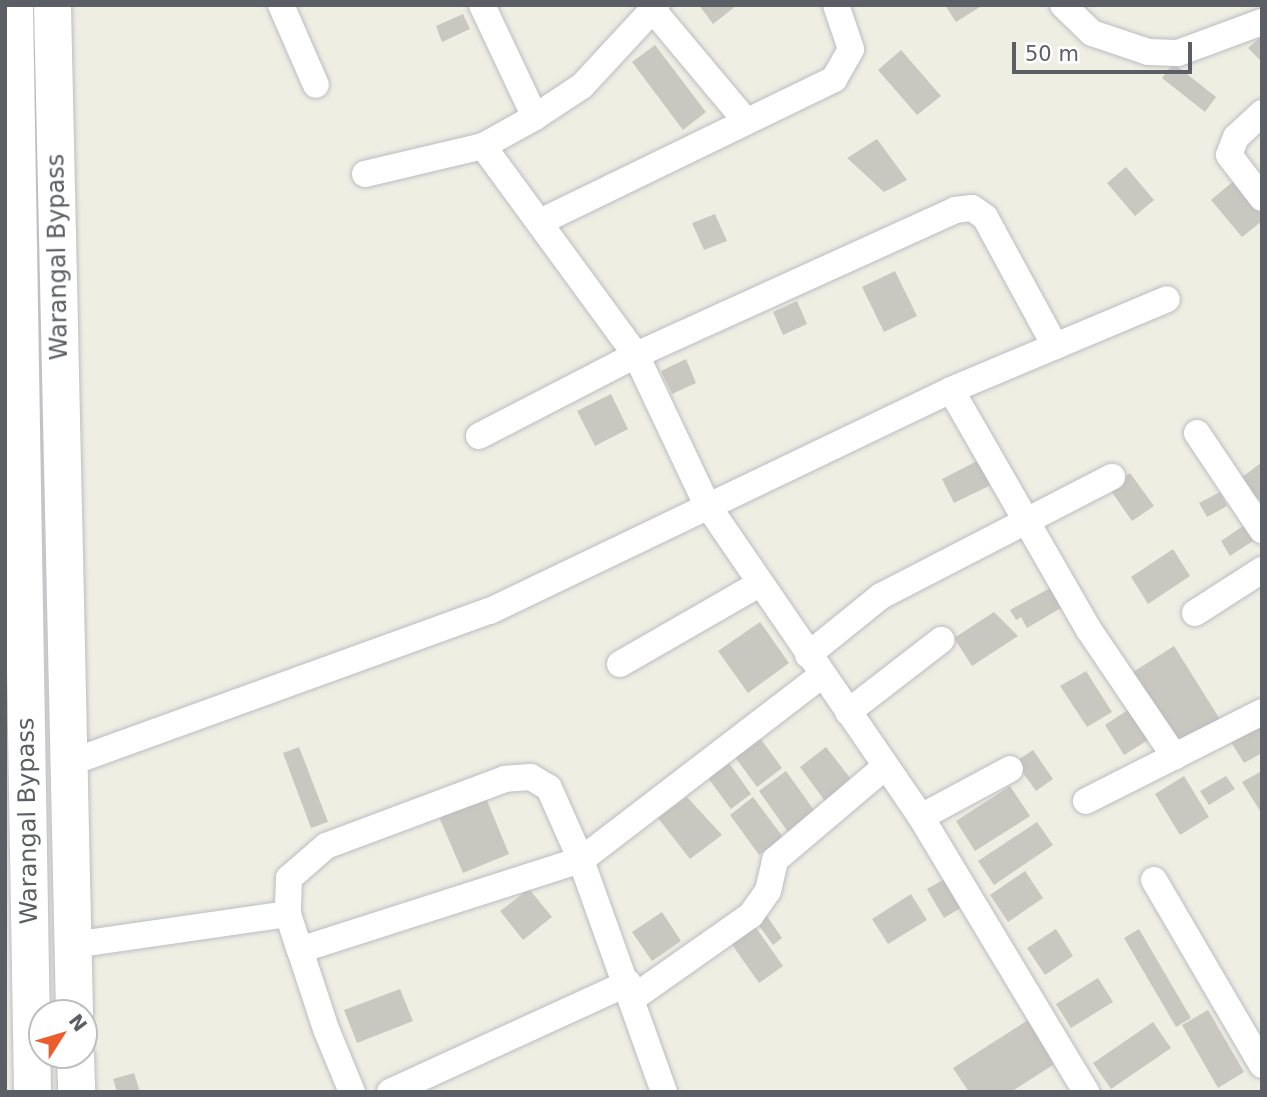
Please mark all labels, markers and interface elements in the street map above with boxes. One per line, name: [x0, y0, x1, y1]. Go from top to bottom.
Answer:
scale bar: [1015, 28, 1195, 72]
text: 50 m: [1025, 42, 1079, 66]
street label: Warangal Bypass: [42, 153, 74, 361]
street label: Warangal Bypass: [12, 717, 44, 925]
north arrow: [28, 999, 98, 1069]
text: N: [65, 1010, 92, 1036]

